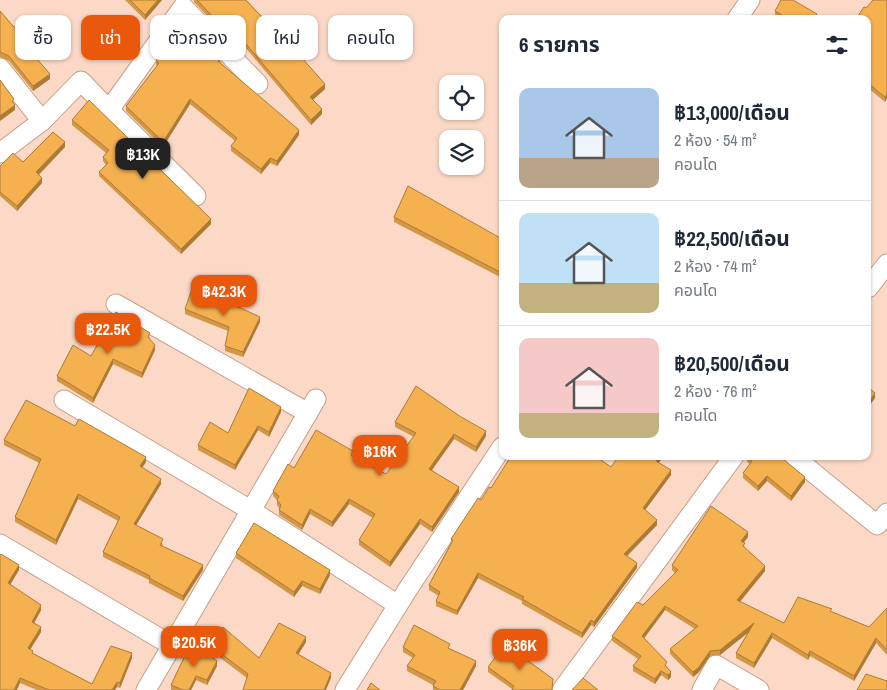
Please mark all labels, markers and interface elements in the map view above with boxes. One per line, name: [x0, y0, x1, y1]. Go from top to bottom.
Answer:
chip: ซื้อ: [15, 15, 71, 60]
chip: เช่า: [81, 15, 140, 60]
chip: ตัวกรอง: [150, 15, 246, 60]
chip: ใหม่: [256, 15, 318, 60]
chip: คอนโด: [328, 15, 413, 60]
text: 6 รายการ: [519, 30, 600, 59]
icon: filters: [823, 31, 851, 59]
map controls: [439, 75, 484, 175]
button: locate: [439, 75, 484, 120]
text: ฿13,000/เดือน: [674, 98, 790, 127]
icon: home: [559, 108, 619, 168]
text: 2 ห้อง · 54 m²: [674, 129, 757, 151]
button: layers: [439, 130, 484, 175]
pin: ฿13K: [113, 138, 173, 180]
text: ฿13K: [126, 143, 160, 165]
text: คอนโด: [674, 153, 717, 175]
text: ฿22,500/เดือน: [674, 224, 790, 253]
icon: home: [559, 233, 619, 293]
text: 2 ห้อง · 74 m²: [674, 255, 757, 277]
pin: ฿42.3K: [183, 274, 265, 317]
text: คอนโด: [674, 279, 717, 301]
text: ฿42.3K: [202, 280, 246, 302]
pin: ฿22.5K: [67, 312, 149, 355]
text: ฿22.5K: [86, 318, 130, 340]
text: ฿20,500/เดือน: [674, 349, 790, 378]
icon: home: [559, 358, 619, 418]
text: 2 ห้อง · 76 m²: [674, 380, 757, 402]
text: คอนโด: [674, 404, 717, 426]
pin: ฿16K: [350, 434, 410, 477]
text: ฿16K: [363, 440, 397, 462]
pin: ฿20.5K: [153, 626, 235, 668]
pin: ฿36K: [490, 628, 550, 671]
text: ฿20.5K: [172, 631, 216, 653]
text: ฿36K: [503, 634, 537, 656]

